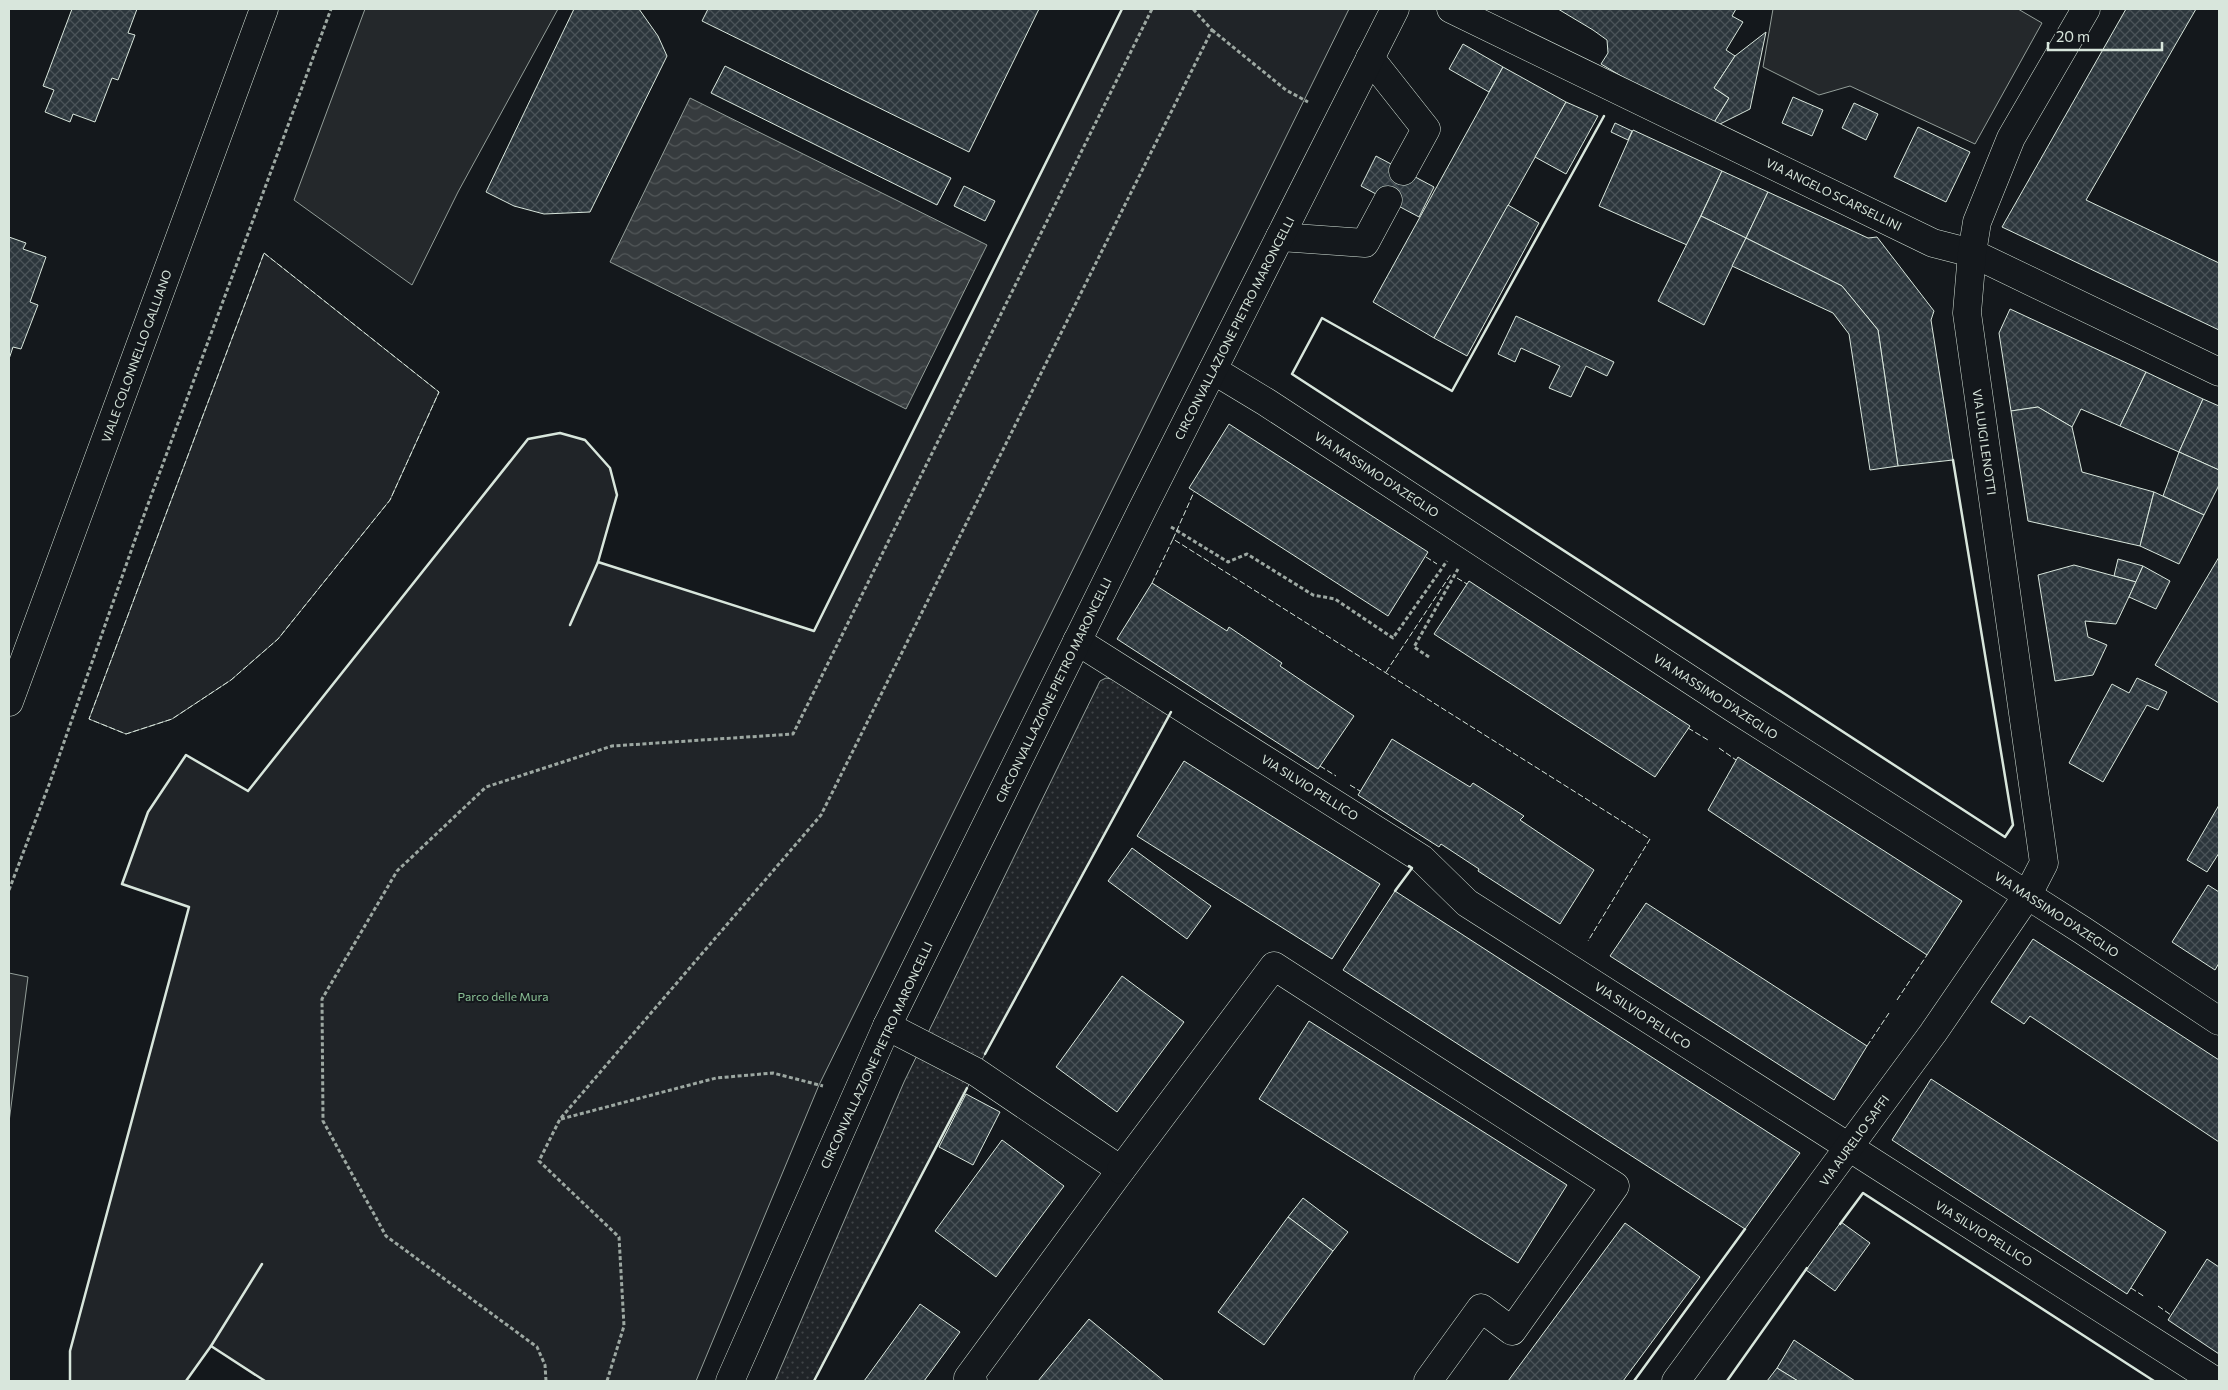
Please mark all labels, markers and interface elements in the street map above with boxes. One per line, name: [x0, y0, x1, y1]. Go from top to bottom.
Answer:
scale bar: [2048, 20, 2162, 52]
text: 20 m: [2056, 27, 2090, 45]
street label: VIA ANGELO SCARSELLINI: [1764, 155, 1904, 233]
street label: CIRCONVALLAZIONE PIETRO MARONCELLI: [1171, 214, 1297, 442]
street label: VIALE COLONNELLO GALLIANO: [98, 268, 174, 444]
street label: VIA LUIGI LENOTTI: [1971, 388, 1999, 496]
street label: VIA MASSIMO D'AZEGLIO: [1312, 428, 1442, 520]
street label: CIRCONVALLAZIONE PIETRO MARONCELLI: [992, 575, 1114, 805]
street label: VIA MASSIMO D'AZEGLIO: [1651, 650, 1781, 742]
street label: VIA SILVIO PELLICO: [1259, 751, 1361, 823]
street label: VIA MASSIMO D'AZEGLIO: [1992, 868, 2122, 960]
street label: CIRCONVALLAZIONE PIETRO MARONCELLI: [817, 939, 935, 1171]
street label: VIA SILVIO PELLICO: [1592, 979, 1694, 1051]
park label: Parco delle Mura: [458, 989, 548, 1003]
street label: VIA AURELIO SAFFI: [1816, 1092, 1892, 1188]
street label: VIA SILVIO PELLICO: [1933, 1197, 2035, 1269]

